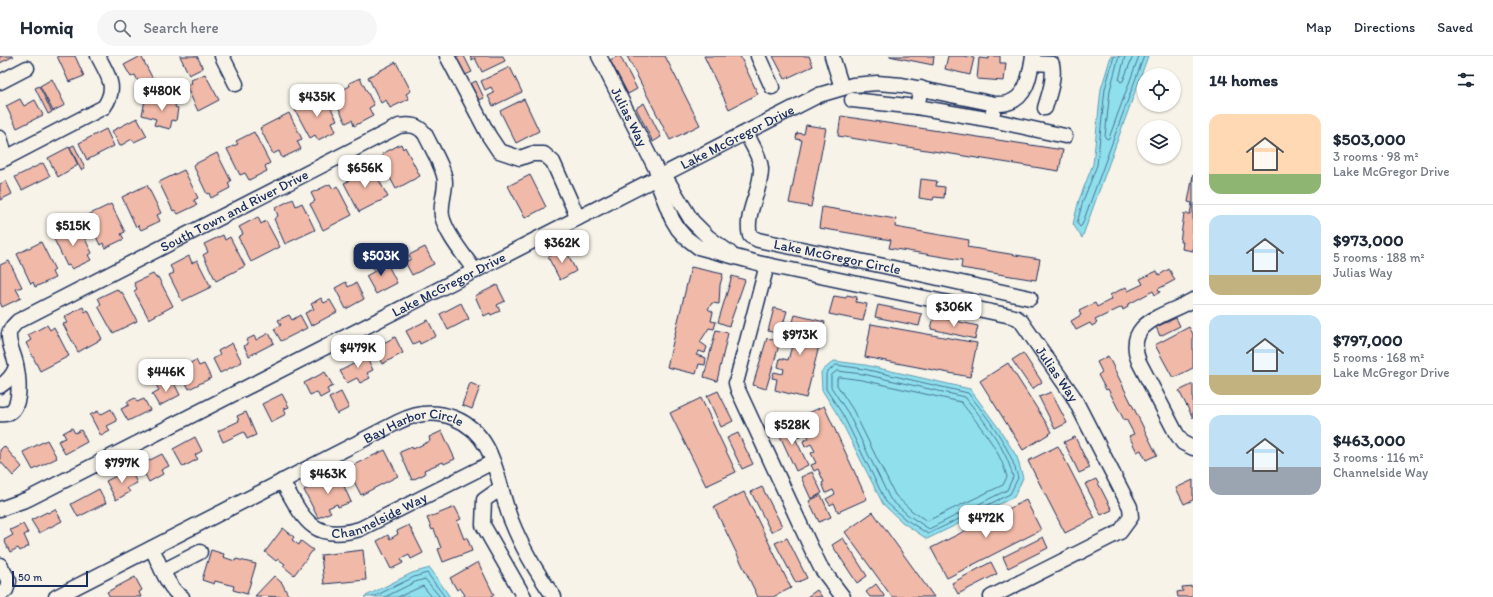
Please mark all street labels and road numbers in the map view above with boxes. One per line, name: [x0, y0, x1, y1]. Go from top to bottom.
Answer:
street label: Julias Way: [608, 84, 652, 150]
street label: Lake McGregor Drive: [677, 101, 797, 173]
street label: South Town and River Drive: [157, 165, 311, 255]
street label: Lake McGregor Circle: [772, 235, 903, 278]
street label: Lake McGregor Drive: [389, 248, 509, 320]
street label: Julias Way: [1032, 343, 1083, 405]
street label: Bay Harbor Circle: [360, 405, 467, 447]
street label: Channelside Way: [331, 488, 430, 541]

